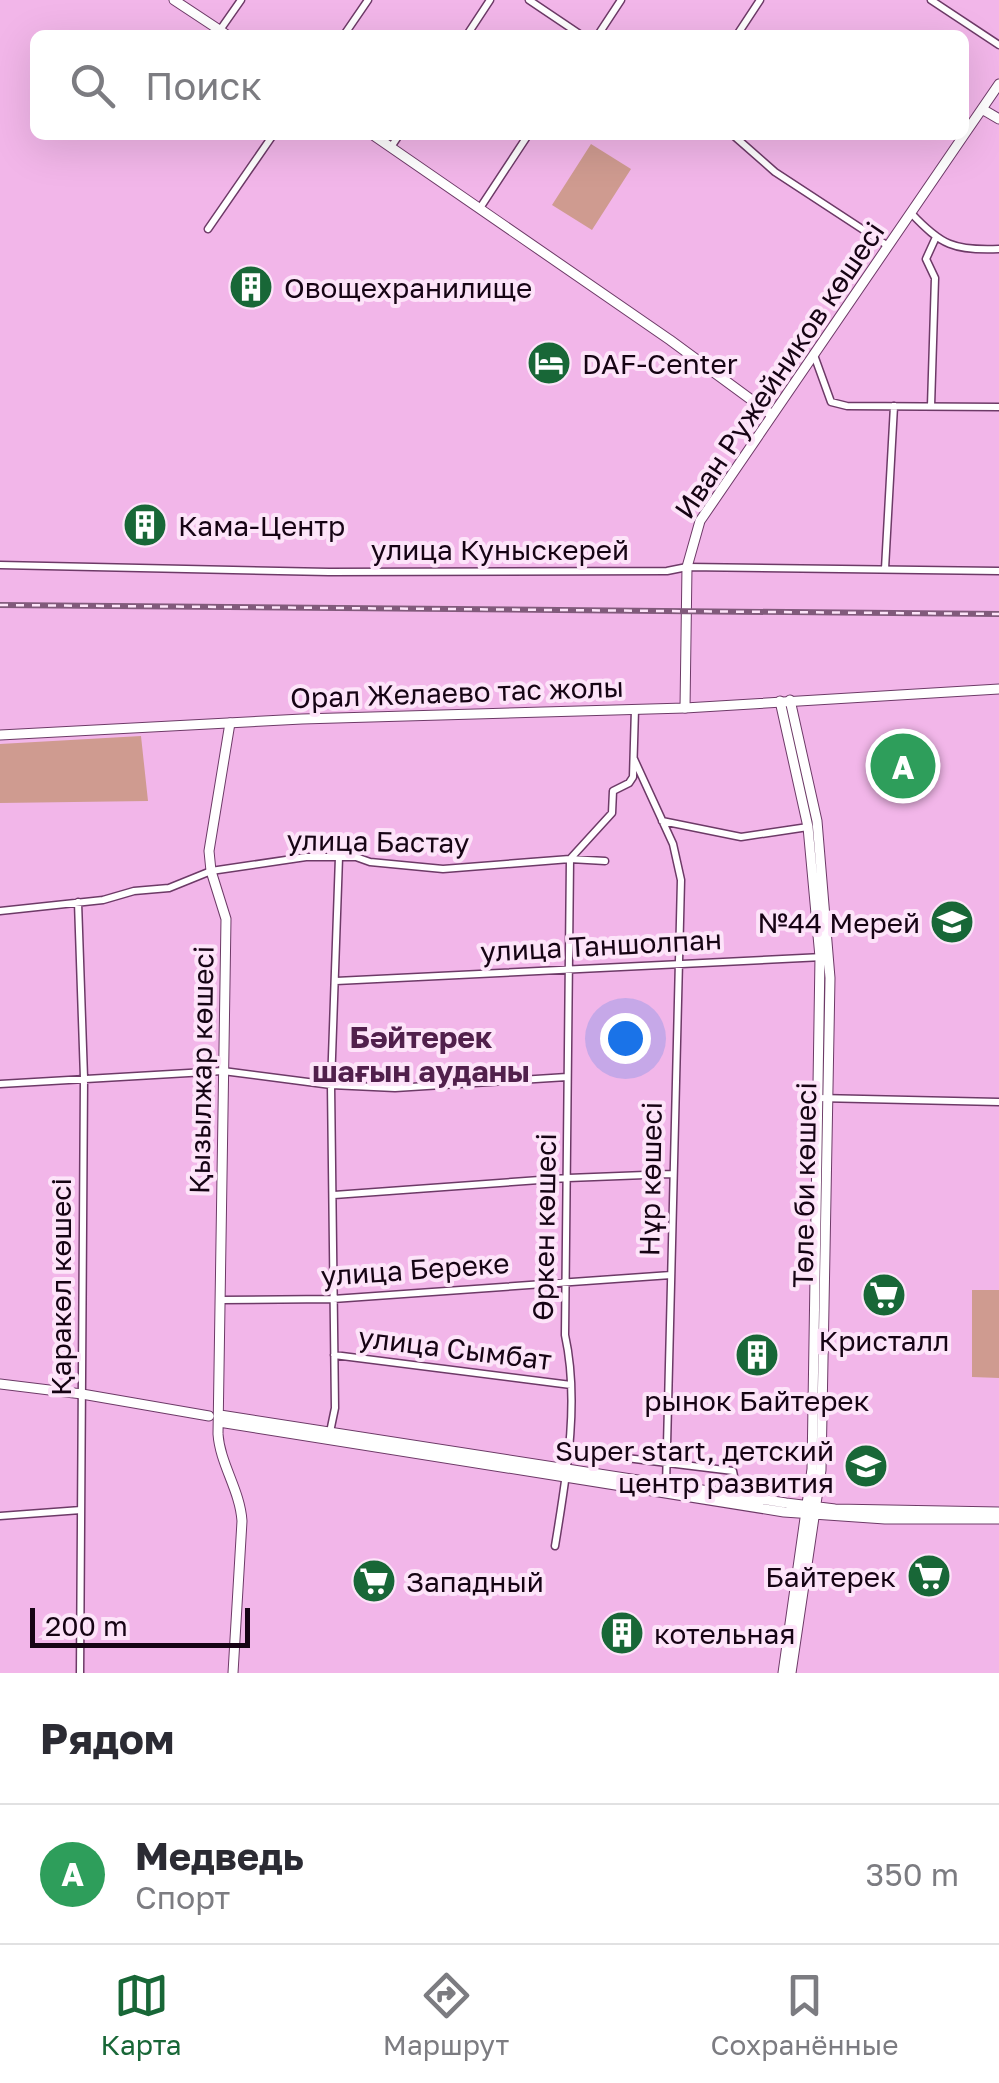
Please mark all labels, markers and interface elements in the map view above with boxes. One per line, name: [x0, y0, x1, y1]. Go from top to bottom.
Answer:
search box: [30, 30, 969, 140]
icon: search: [65, 58, 120, 113]
text: Поиск: [145, 63, 262, 108]
street label: Иван Ружейников көшесі: [667, 216, 891, 524]
building icon: Овощехранилище: [228, 264, 274, 310]
place label: Овощехранилище: [284, 271, 532, 304]
hotel icon: DAF-Center: [526, 340, 572, 386]
place label: DAF-Center: [582, 347, 738, 380]
building icon: Кама-Центр: [122, 502, 168, 548]
place label: Кама-Центр: [178, 509, 345, 542]
street label: улица Куныскерей: [371, 533, 629, 566]
street label: Орал Желаево тас жолы: [290, 670, 624, 714]
pin: A: [870, 728, 936, 804]
street label: улица Бастау: [286, 823, 470, 859]
school or university icon: №44 Мерей: [929, 899, 975, 945]
place label: №44 Мерей: [757, 906, 920, 939]
street label: улица Таншолпан: [479, 922, 723, 968]
street label: Қызылжар көшесі: [182, 946, 220, 1194]
your location: [600, 1013, 651, 1064]
district label: Бәйтерек шағын ауданы: [312, 1019, 530, 1089]
street label: Төле би көшесі: [786, 1082, 822, 1288]
street label: Нұр көшесі: [632, 1101, 669, 1257]
street label: Өркен көшесі: [526, 1133, 562, 1321]
street label: Қаракөл көшесі: [44, 1178, 77, 1396]
street label: улица Береке: [320, 1246, 510, 1292]
supermarket icon: Кристалл: [861, 1272, 907, 1318]
street label: улица Сымбат: [356, 1320, 554, 1376]
place label: Кристалл: [819, 1324, 949, 1357]
building icon: рынок Байтерек: [734, 1332, 780, 1378]
place label: рынок Байтерек: [644, 1384, 870, 1417]
place label: Super start, детский центр развития: [555, 1434, 834, 1499]
school or university icon: Super start, детский центр развития: [843, 1443, 889, 1489]
supermarket icon: Байтерек: [906, 1553, 952, 1599]
supermarket icon: Западный: [351, 1558, 397, 1604]
place label: Байтерек: [765, 1560, 896, 1593]
place label: Западный: [406, 1565, 544, 1598]
scale bar: [30, 1603, 250, 1648]
text: 200 m: [45, 1609, 128, 1642]
building icon: котельная: [599, 1610, 645, 1656]
place label: котельная: [654, 1617, 795, 1650]
text: Рядом: [40, 1713, 174, 1763]
text: Медведь: [135, 1833, 304, 1878]
text: A: [61, 1855, 84, 1893]
text: 350 m: [866, 1855, 959, 1893]
text: Спорт: [135, 1878, 230, 1916]
tab: Карта: [101, 1968, 182, 2061]
tab: Маршрут: [383, 1968, 509, 2061]
tab: Сохранённые: [710, 1968, 898, 2061]

